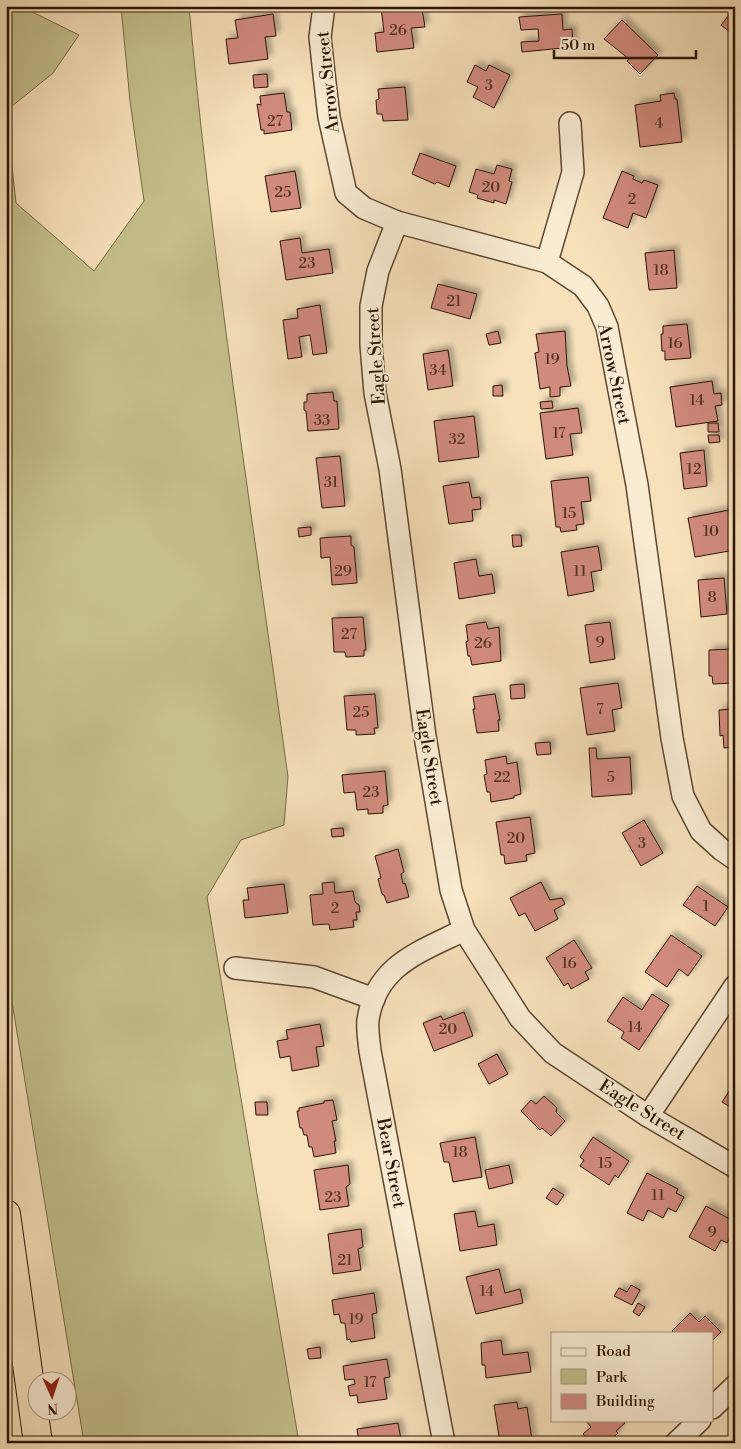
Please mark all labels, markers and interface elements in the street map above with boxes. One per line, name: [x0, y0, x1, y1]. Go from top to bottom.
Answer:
house number: 26: [389, 21, 407, 40]
scale bar: [554, 28, 696, 60]
street label: Arrow Street: [311, 29, 345, 135]
text: 50 m: [561, 36, 595, 55]
house number: 3: [485, 76, 493, 95]
house number: 27: [267, 112, 283, 131]
house number: 4: [655, 114, 664, 133]
house number: 20: [482, 178, 500, 197]
house number: 25: [275, 183, 291, 202]
house number: 2: [628, 190, 636, 209]
house number: 23: [299, 254, 315, 273]
house number: 18: [653, 261, 669, 280]
house number: 21: [446, 292, 462, 311]
street label: Eagle Street: [361, 306, 391, 406]
street label: Arrow Street: [592, 320, 636, 427]
house number: 16: [667, 334, 683, 353]
house number: 19: [544, 350, 560, 369]
house number: 34: [429, 361, 447, 380]
house number: 14: [690, 391, 704, 410]
house number: 33: [314, 411, 330, 430]
house number: 17: [552, 424, 566, 443]
house number: 32: [449, 430, 465, 449]
house number: 12: [686, 460, 702, 479]
house number: 31: [324, 473, 339, 492]
house number: 15: [562, 504, 576, 523]
house number: 10: [703, 522, 719, 541]
house number: 29: [334, 562, 352, 581]
house number: 11: [573, 562, 587, 581]
house number: 8: [707, 588, 717, 607]
house number: 27: [341, 625, 357, 644]
house number: 9: [595, 633, 605, 652]
house number: 26: [474, 634, 492, 653]
house number: 7: [596, 700, 604, 719]
house number: 25: [353, 703, 369, 722]
street label: Eagle Street: [410, 707, 448, 808]
house number: 22: [493, 768, 511, 787]
house number: 5: [607, 768, 615, 787]
house number: 23: [363, 783, 379, 802]
house number: 20: [507, 829, 525, 848]
house number: 3: [638, 834, 646, 853]
house number: 1: [703, 897, 710, 916]
house number: 2: [331, 899, 339, 918]
house number: 16: [561, 954, 577, 973]
house number: 14: [628, 1018, 642, 1037]
house number: 20: [439, 1020, 457, 1039]
street label: Eagle Street: [594, 1074, 690, 1146]
street label: Bear Street: [371, 1115, 411, 1211]
house number: 18: [452, 1143, 468, 1162]
house number: 15: [598, 1154, 612, 1173]
house number: 11: [651, 1186, 665, 1205]
house number: 23: [325, 1188, 341, 1207]
house number: 9: [707, 1223, 717, 1242]
house number: 21: [337, 1251, 353, 1270]
house number: 14: [480, 1282, 494, 1301]
house number: 19: [348, 1310, 364, 1329]
legend: [551, 1332, 714, 1422]
text: Road: [596, 1342, 631, 1361]
text: Park: [596, 1368, 628, 1387]
north arrow: [28, 1372, 78, 1422]
house number: 17: [363, 1373, 377, 1392]
text: Building: [595, 1392, 655, 1411]
text: N: [47, 1399, 59, 1417]

